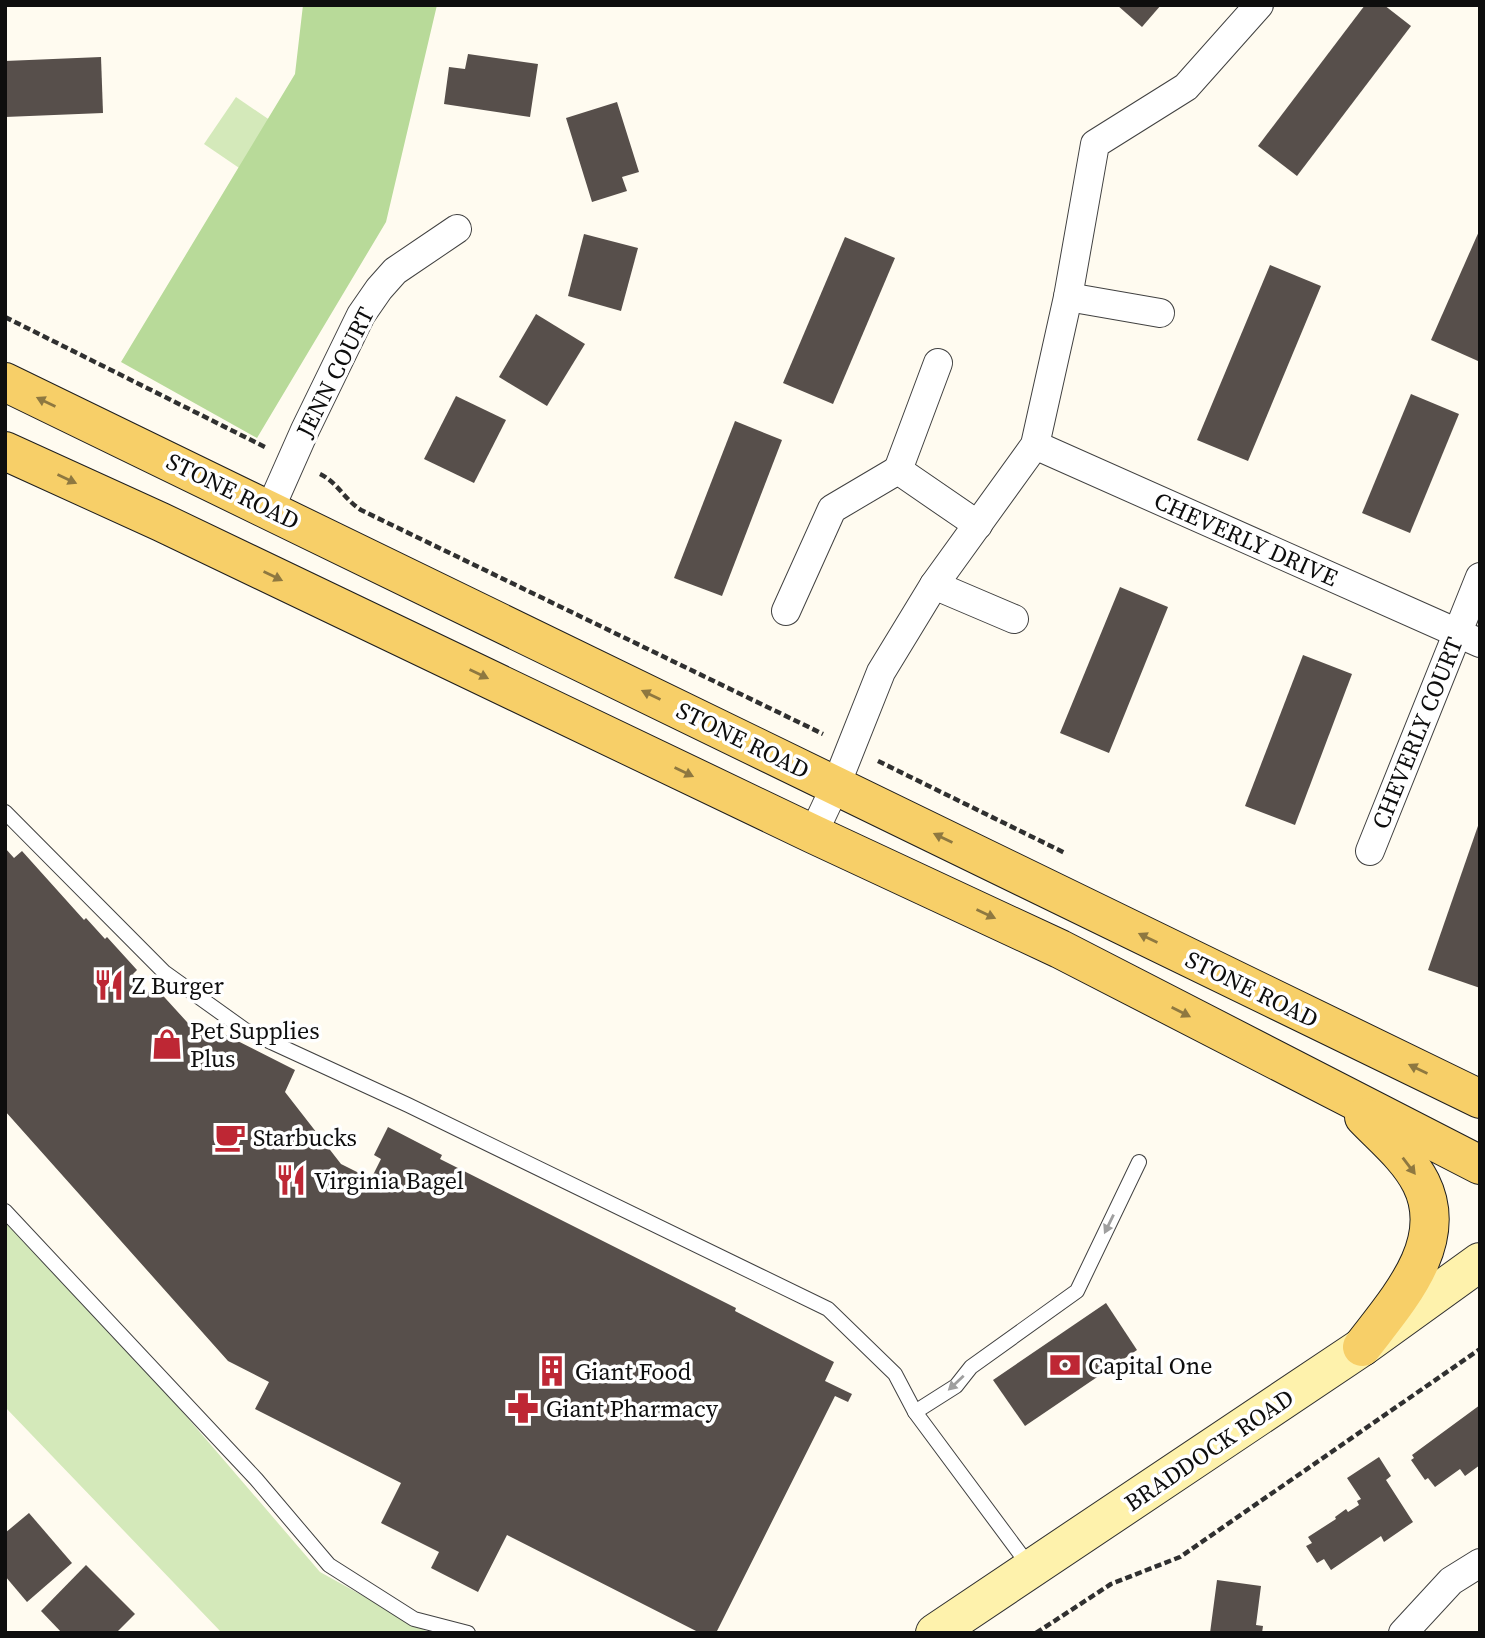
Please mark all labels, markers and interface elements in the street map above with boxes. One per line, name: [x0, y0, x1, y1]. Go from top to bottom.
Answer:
street label: JENN COURT: [288, 301, 382, 444]
one-way arrow: [36, 396, 56, 407]
street label: STONE ROAD: [161, 445, 305, 537]
one-way arrow: [57, 473, 77, 485]
street label: CHEVERLY DRIVE: [1149, 484, 1343, 594]
one-way arrow: [263, 570, 283, 581]
street label: CHEVERLY COURT: [1363, 632, 1471, 834]
one-way arrow: [469, 668, 489, 680]
one-way arrow: [641, 689, 661, 700]
street label: STONE ROAD: [671, 694, 815, 786]
one-way arrow: [674, 766, 694, 778]
one-way arrow: [933, 832, 953, 843]
one-way arrow: [976, 909, 996, 920]
one-way arrow: [1138, 932, 1158, 943]
street label: STONE ROAD: [1180, 943, 1324, 1035]
restaurant icon: Z Burger: [92, 968, 126, 1002]
place label: Z Burger: [132, 969, 224, 1002]
one-way arrow: [1171, 1006, 1191, 1017]
place label: Pet Supplies Plus: [190, 1014, 320, 1075]
shop icon: Pet Supplies Plus: [150, 1027, 184, 1061]
one-way arrow: [1408, 1064, 1428, 1075]
cafe icon: Starbucks: [213, 1120, 247, 1154]
place label: Starbucks: [253, 1121, 357, 1154]
one-way arrow: [1401, 1156, 1416, 1174]
restaurant icon: Virginia Bagel: [274, 1163, 308, 1197]
place label: Virginia Bagel: [314, 1164, 464, 1197]
one-way arrow: [1103, 1214, 1115, 1234]
bank icon: Capital One: [1048, 1348, 1082, 1382]
place label: Capital One: [1088, 1349, 1213, 1382]
building icon: Giant Food: [535, 1354, 569, 1388]
place label: Giant Food: [575, 1355, 692, 1388]
one-way arrow: [948, 1375, 965, 1391]
street label: BRADDOCK ROAD: [1118, 1381, 1300, 1519]
pharmacy icon: Giant Pharmacy: [506, 1391, 540, 1425]
place label: Giant Pharmacy: [546, 1392, 719, 1425]

